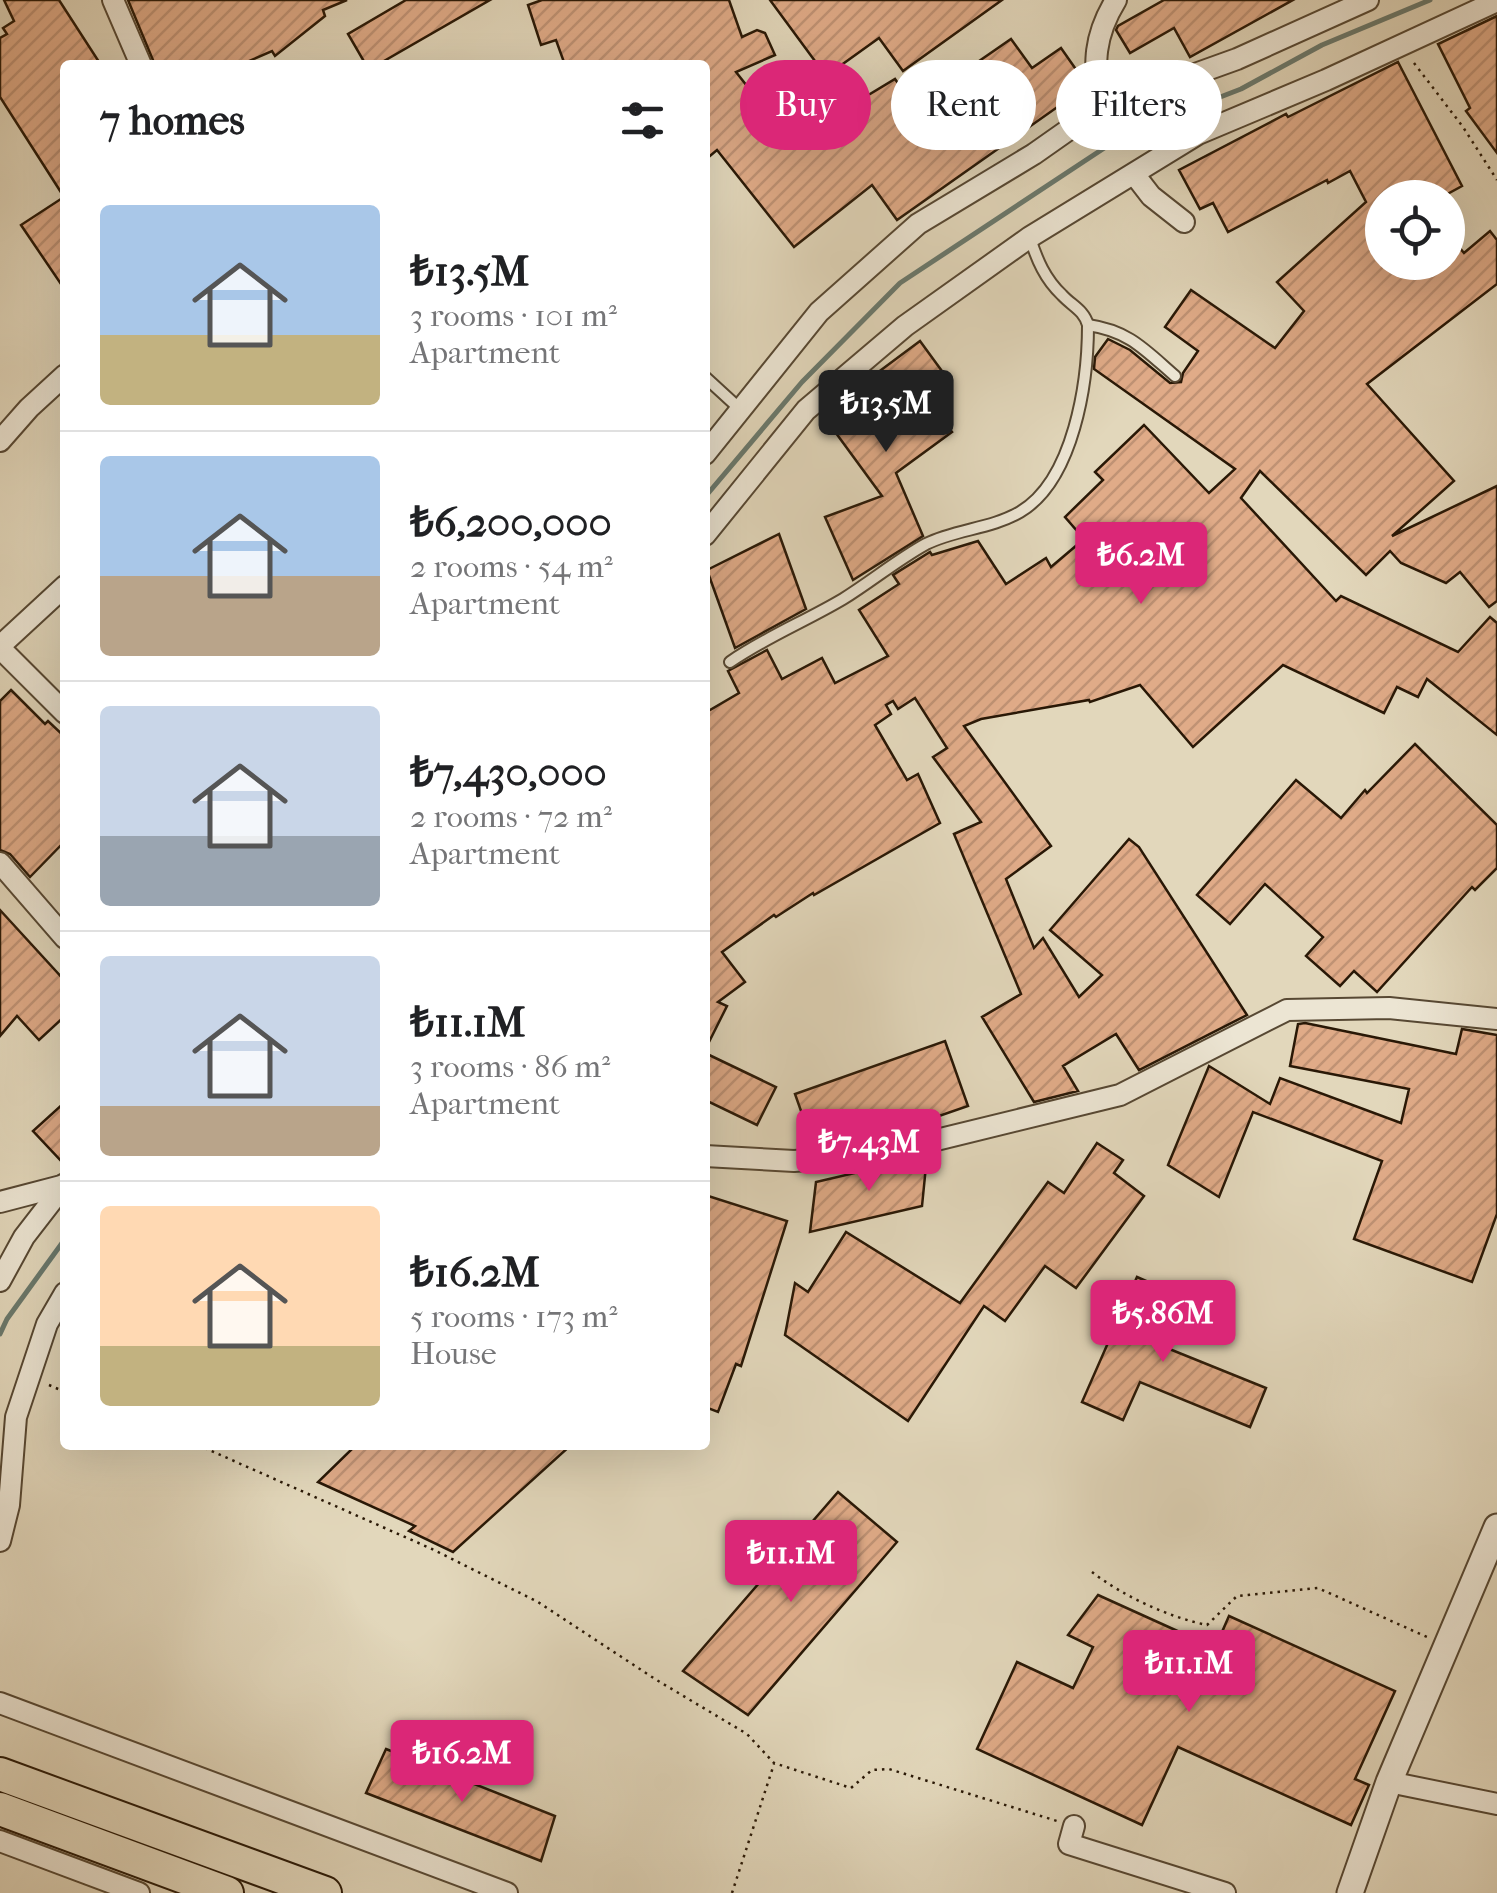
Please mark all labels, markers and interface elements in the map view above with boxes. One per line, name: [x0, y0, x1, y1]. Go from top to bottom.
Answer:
chip: Buy: [740, 60, 871, 150]
chip: Rent: [891, 60, 1036, 150]
chip: Filters: [1056, 60, 1222, 150]
icon: filters: [615, 93, 670, 148]
text: 7 homes: [100, 96, 245, 145]
map controls: [1365, 180, 1465, 280]
button: locate: [1365, 180, 1465, 280]
icon: home: [180, 245, 300, 365]
text: ₺13.5M: [410, 247, 529, 296]
text: 3 rooms · 101 m²: [410, 297, 617, 334]
text: Apartment: [410, 334, 560, 371]
pin: ₺13.5M: [805, 370, 967, 455]
text: ₺13.5M: [841, 384, 931, 421]
icon: home: [180, 496, 300, 616]
text: ₺6,200,000: [410, 498, 612, 547]
pin: ₺6.2M: [1071, 522, 1211, 607]
text: ₺6.2M: [1097, 536, 1185, 573]
text: 2 rooms · 54 m²: [410, 548, 613, 585]
text: Apartment: [410, 585, 560, 622]
icon: home: [180, 746, 300, 866]
text: ₺7,430,000: [410, 748, 607, 797]
text: 2 rooms · 72 m²: [410, 798, 612, 835]
text: Apartment: [410, 835, 560, 872]
icon: home: [180, 996, 300, 1116]
text: ₺11.1M: [410, 998, 526, 1047]
text: 3 rooms · 86 m²: [410, 1048, 610, 1085]
text: Apartment: [410, 1085, 560, 1122]
pin: ₺7.43M: [788, 1109, 950, 1194]
text: ₺7.43M: [818, 1123, 920, 1160]
icon: home: [180, 1246, 300, 1366]
text: ₺16.2M: [410, 1248, 540, 1297]
pin: ₺5.86M: [1082, 1280, 1244, 1365]
text: ₺5.86M: [1113, 1294, 1213, 1331]
text: 5 rooms · 173 m²: [410, 1298, 617, 1335]
text: House: [410, 1335, 497, 1372]
pin: ₺11.1M: [710, 1520, 872, 1605]
text: ₺11.1M: [747, 1534, 835, 1571]
pin: ₺11.1M: [1108, 1630, 1270, 1715]
text: ₺11.1M: [1145, 1644, 1233, 1681]
pin: ₺16.2M: [381, 1720, 543, 1805]
text: ₺16.2M: [413, 1734, 511, 1771]

